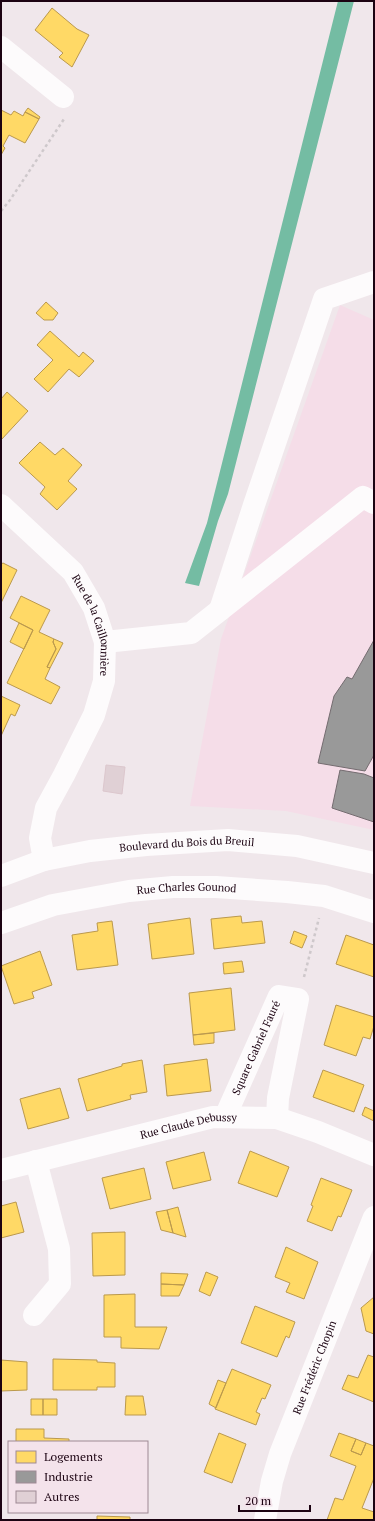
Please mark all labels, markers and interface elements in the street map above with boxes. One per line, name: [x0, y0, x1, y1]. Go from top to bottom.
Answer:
street label: Rue de la Caillonnière: [69, 572, 112, 677]
street label: Boulevard du Bois du Breuil: [119, 833, 255, 855]
street label: Rue Charles Gounod: [136, 880, 237, 897]
street label: Square Gabriel Fauré: [229, 998, 283, 1097]
street label: Rue Claude Debussy: [139, 1110, 238, 1142]
street label: Rue Frédéric Chopin: [289, 1318, 339, 1416]
legend: [8, 1441, 148, 1513]
text: Logements: [44, 1449, 103, 1464]
text: Industrie: [44, 1469, 93, 1484]
scale bar: [239, 1487, 310, 1513]
text: Autres: [44, 1489, 79, 1504]
text: 20 m: [245, 1493, 272, 1508]

